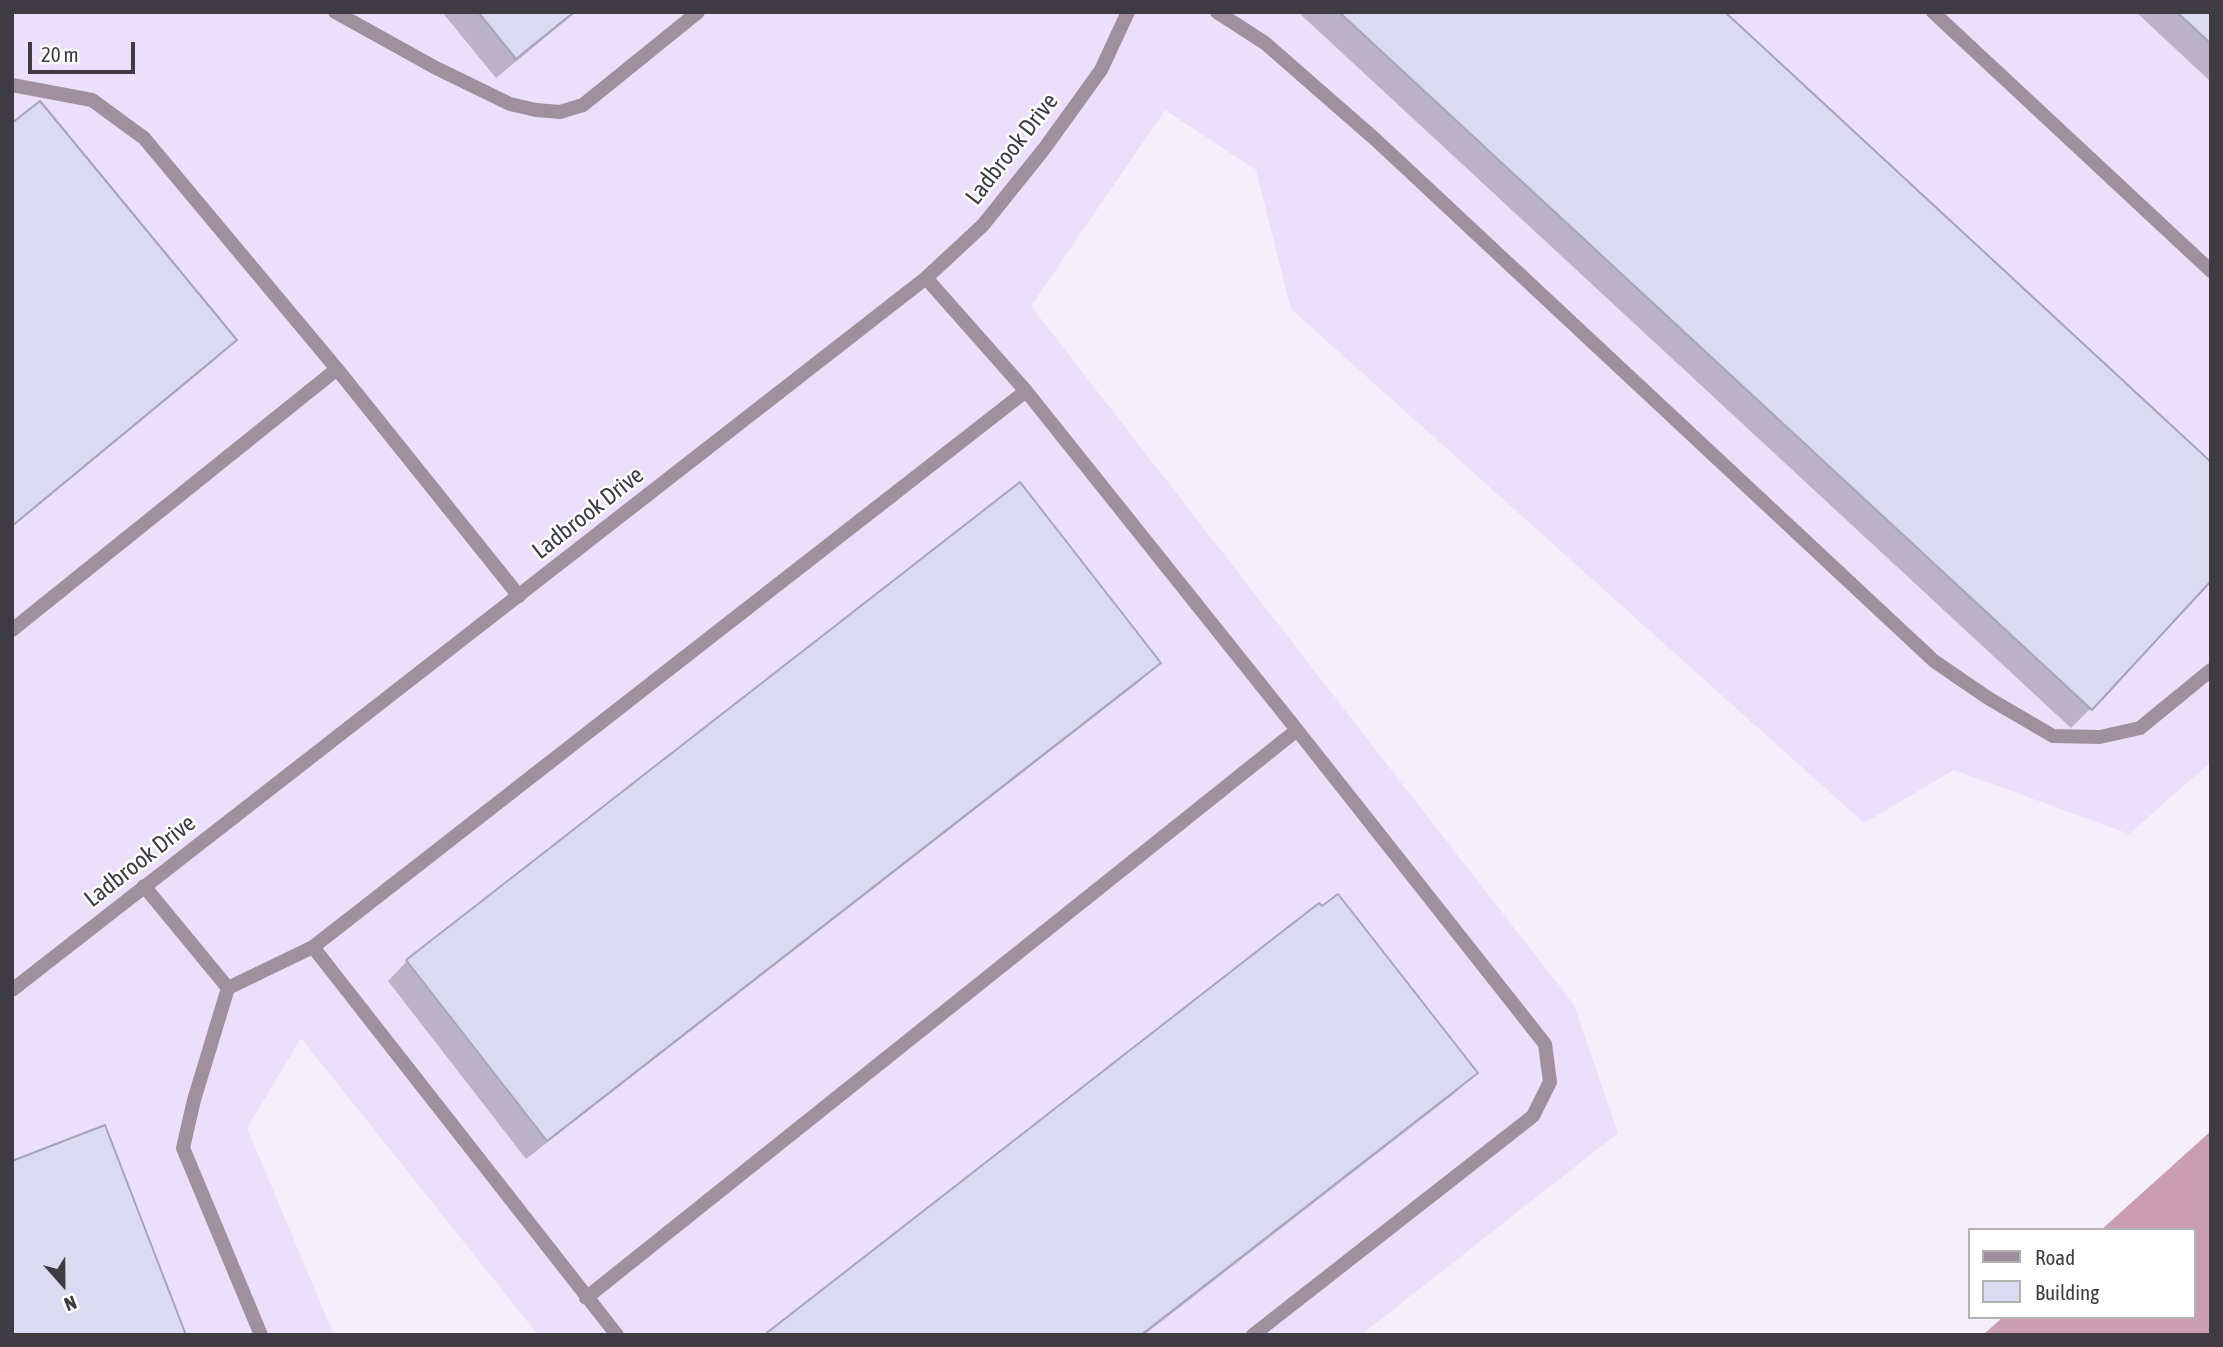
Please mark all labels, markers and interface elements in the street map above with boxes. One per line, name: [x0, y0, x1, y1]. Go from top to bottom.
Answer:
scale bar: [32, 28, 138, 72]
text: 20 m: [41, 42, 79, 66]
street label: Ladbrook Drive: [960, 88, 1064, 210]
street label: Ladbrook Drive: [527, 461, 649, 565]
street label: Ladbrook Drive: [79, 809, 201, 913]
legend: [1968, 1228, 2195, 1319]
text: Road: [2035, 1245, 2075, 1269]
north arrow: [28, 1249, 98, 1319]
text: Building: [2035, 1280, 2099, 1304]
text: N: [61, 1291, 80, 1316]

